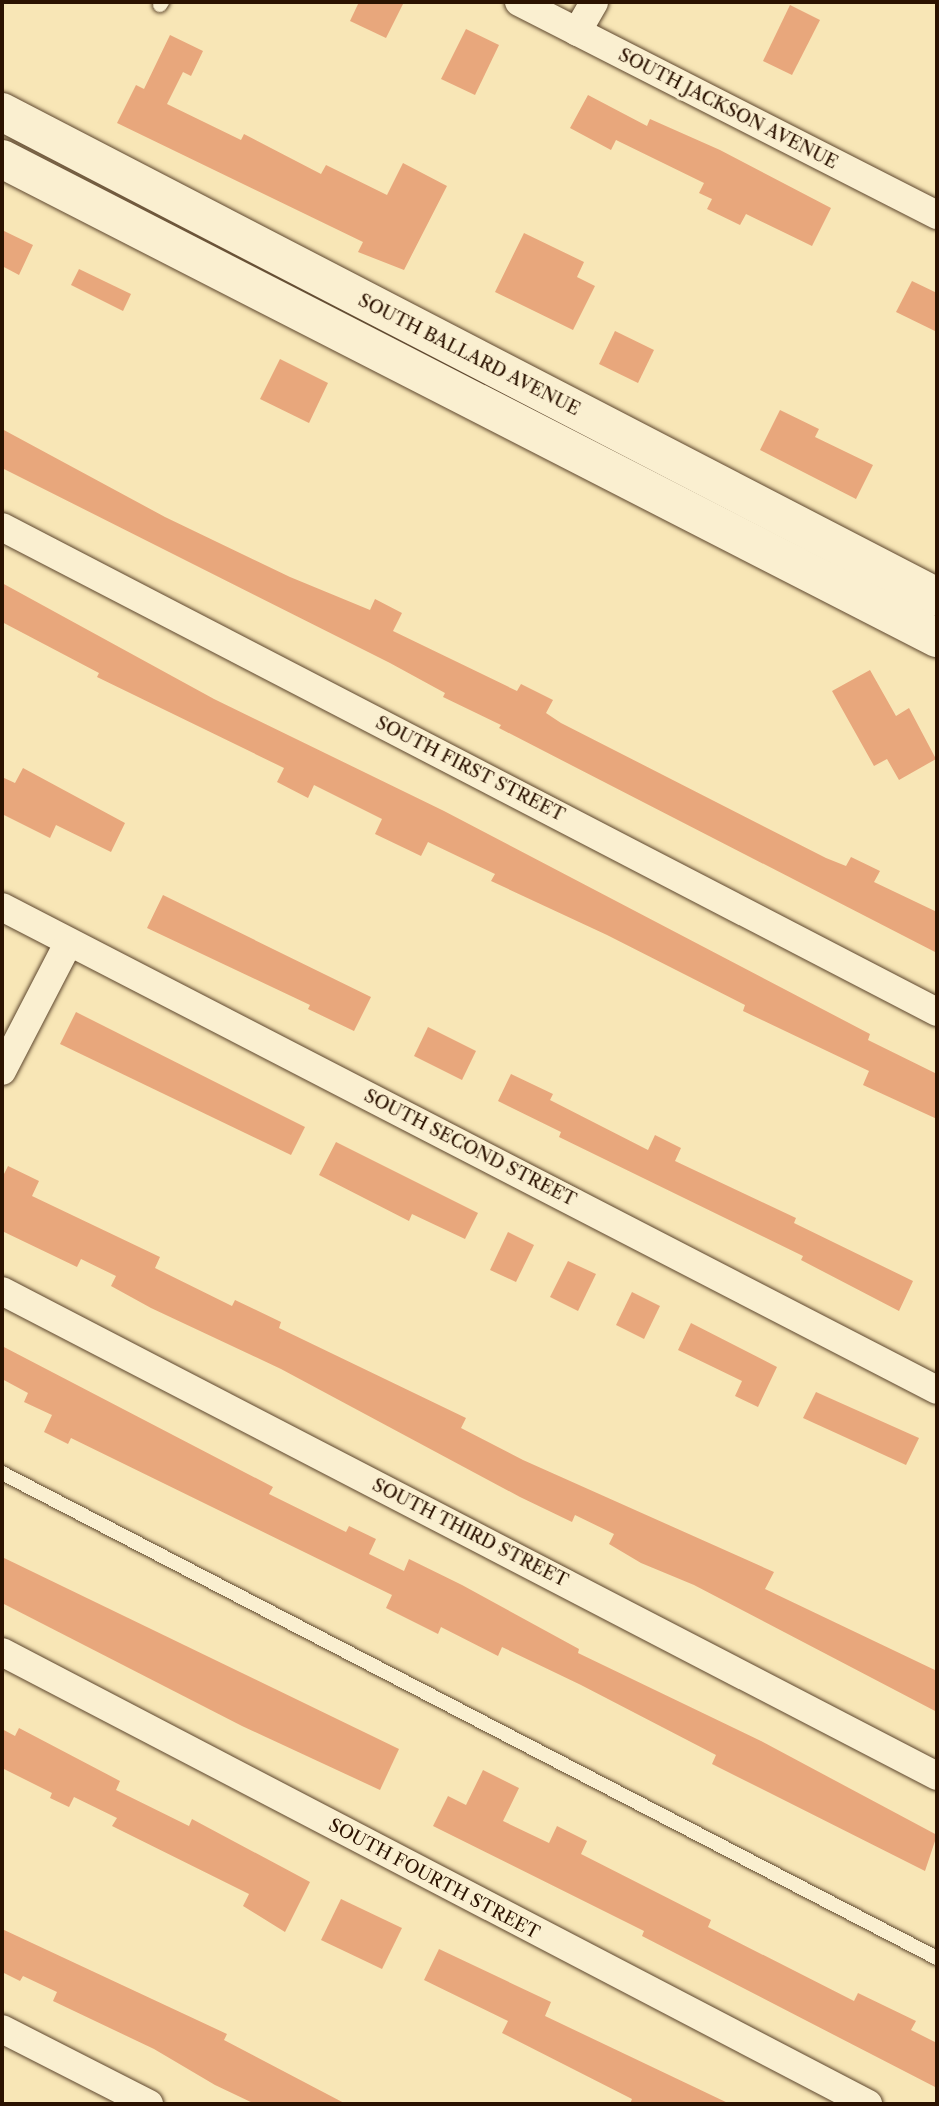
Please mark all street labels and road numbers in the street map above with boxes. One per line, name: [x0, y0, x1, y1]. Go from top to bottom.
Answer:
street label: SOUTH JACKSON AVENUE: [614, 44, 842, 174]
street label: SOUTH BALLARD AVENUE: [354, 289, 584, 421]
street label: SOUTH FIRST STREET: [372, 712, 568, 826]
street label: SOUTH SECOND STREET: [360, 1085, 580, 1211]
street label: SOUTH THIRD STREET: [368, 1474, 572, 1592]
street label: SOUTH FOURTH STREET: [325, 1814, 543, 1944]

